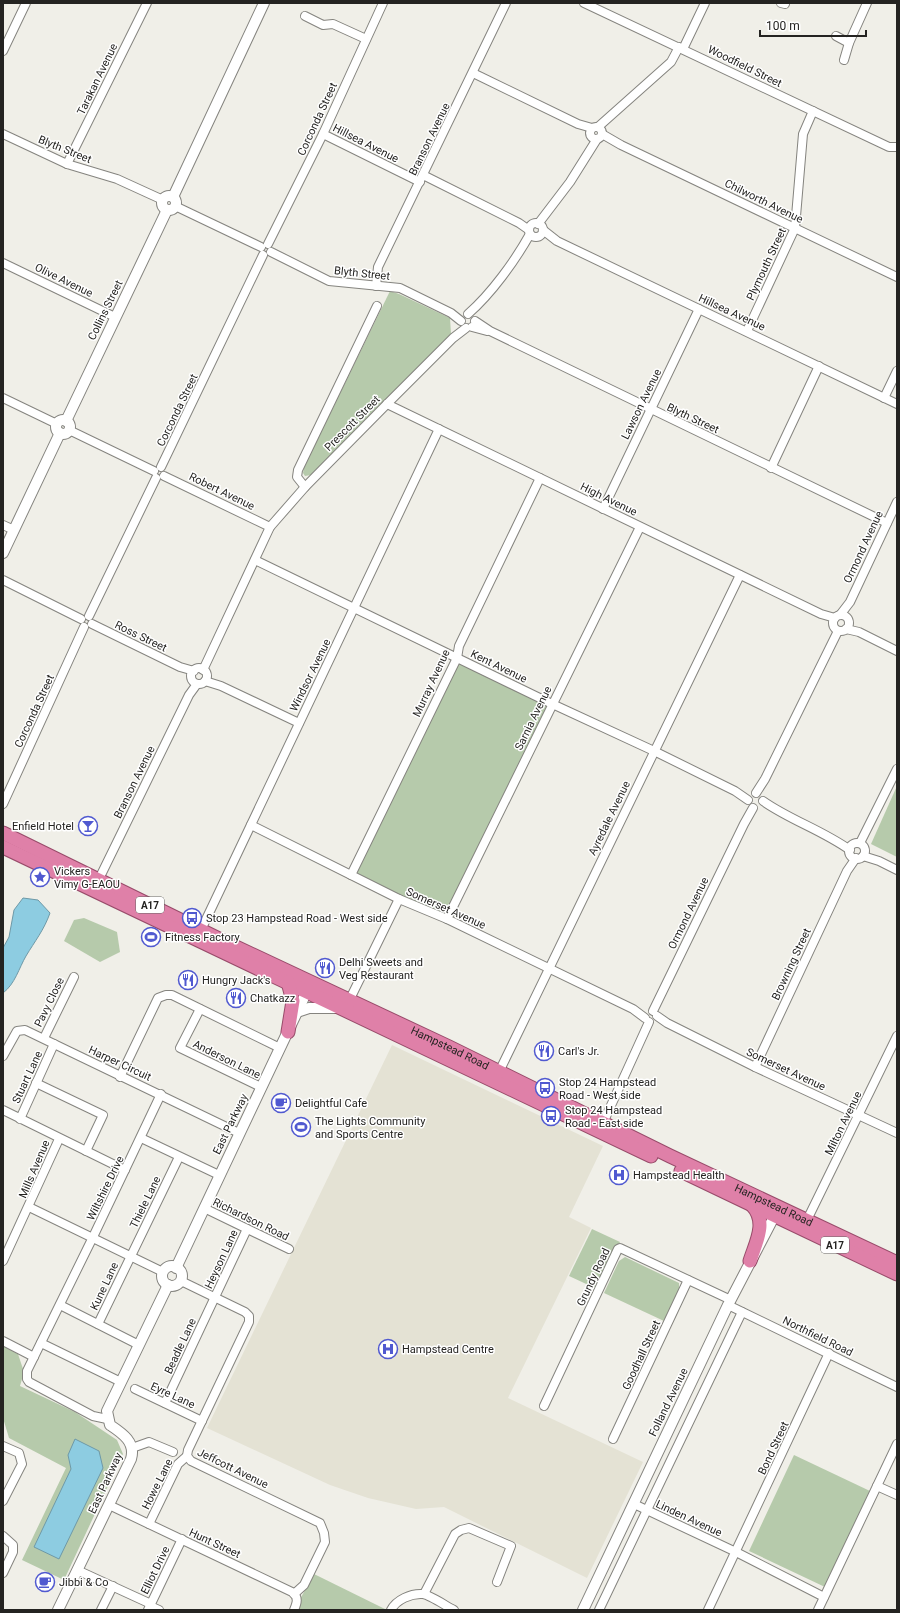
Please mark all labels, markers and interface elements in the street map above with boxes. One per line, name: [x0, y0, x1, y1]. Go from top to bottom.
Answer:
scale bar: [760, 12, 866, 38]
text: 100 m: [766, 19, 800, 33]
street label: Tarakan Avenue: [75, 41, 120, 117]
street label: Woodfield Street: [706, 43, 784, 90]
street label: Corconda Street: [295, 80, 340, 158]
street label: Branson Avenue: [406, 101, 453, 178]
street label: Hillsea Avenue: [331, 121, 401, 166]
street label: Blyth Street: [36, 133, 94, 166]
street label: Chilworth Avenue: [723, 177, 805, 226]
street label: Plymouth Street: [744, 226, 789, 302]
street label: Olive Avenue: [33, 261, 95, 300]
street label: Blyth Street: [333, 264, 391, 283]
street label: Collins Street: [85, 278, 126, 342]
street label: Hillsea Avenue: [696, 291, 767, 334]
street label: Lawson Avenue: [619, 367, 664, 442]
street label: Corconda Street: [154, 371, 201, 449]
street label: Prescott Street: [322, 393, 383, 454]
street label: Blyth Street: [665, 401, 721, 436]
street label: Robert Avenue: [187, 470, 257, 513]
street label: High Avenue: [578, 480, 639, 519]
street label: Ormond Avenue: [841, 509, 886, 585]
street label: Ross Street: [113, 618, 169, 655]
street label: Windsor Avenue: [287, 637, 334, 714]
street label: Murray Avenue: [410, 647, 453, 719]
street label: Kent Avenue: [469, 647, 529, 686]
street label: Corconda Street: [12, 672, 57, 750]
street label: Sarnia Avenue: [512, 684, 555, 752]
street label: Branson Avenue: [111, 744, 158, 821]
street label: Ayredale Avenue: [586, 779, 633, 857]
bar icon: Enfield Hotel: [77, 815, 99, 837]
place label: Enfield Hotel: [12, 820, 74, 833]
place label: Vickers Vimy G-EAOU: [54, 865, 120, 891]
place icon: Vickers Vimy G-EAOU: [29, 866, 51, 888]
street label: Ormond Avenue: [665, 875, 712, 951]
street label: Somerset Avenue: [404, 885, 488, 932]
road number: A17: [136, 897, 164, 913]
bus stop icon: Stop 23 Hampstead Road - West side: [181, 907, 203, 929]
place label: Stop 23 Hampstead Road - West side: [206, 912, 388, 925]
sports icon: Fitness Factory: [140, 926, 162, 948]
street label: Browning Street: [769, 926, 814, 1002]
place label: Fitness Factory: [165, 931, 241, 944]
place label: Delhi Sweets and Veg Restaurant: [339, 956, 423, 982]
restaurant icon: Delhi Sweets and Veg Restaurant: [314, 957, 336, 979]
restaurant icon: Hungry Jack's: [177, 969, 199, 991]
place label: Hungry Jack's: [202, 974, 271, 987]
street label: Pavy Close: [32, 975, 67, 1029]
restaurant icon: Chatkazz: [225, 987, 247, 1009]
place label: Chatkazz: [250, 992, 296, 1005]
street label: Hampstead Road: [409, 1024, 491, 1073]
street label: Anderson Lane: [191, 1037, 263, 1081]
restaurant icon: Carl's Jr.: [533, 1040, 555, 1062]
street label: Harper Circuit: [86, 1043, 154, 1084]
place label: Carl's Jr.: [558, 1045, 600, 1058]
street label: Somerset Avenue: [744, 1045, 828, 1094]
street label: Stuart Lane: [10, 1049, 45, 1105]
place label: Stop 24 Hampstead Road - West side: [559, 1076, 656, 1102]
bus stop icon: Stop 24 Hampstead Road - West side: [534, 1077, 556, 1099]
street label: Milton Avenue: [822, 1089, 865, 1157]
street label: East Parkway: [210, 1091, 251, 1157]
cafe icon: Delightful Cafe: [270, 1092, 292, 1114]
place label: Delightful Cafe: [295, 1097, 367, 1110]
place label: Stop 24 Hampstead Road - East side: [565, 1104, 662, 1130]
bus stop icon: Stop 24 Hampstead Road - East side: [540, 1105, 562, 1127]
place label: The Lights Community and Sports Centre: [315, 1115, 426, 1141]
sports icon: The Lights Community and Sports Centre: [290, 1116, 312, 1138]
street label: Mills Avenue: [16, 1138, 53, 1200]
street label: Wiltshire Drive: [84, 1154, 127, 1223]
hospital icon: Hampstead Health: [608, 1164, 630, 1186]
place label: Hampstead Health: [633, 1169, 725, 1182]
street label: Thiele Lane: [127, 1174, 164, 1230]
street label: Hampstead Road: [732, 1181, 815, 1229]
street label: Richardson Road: [211, 1195, 291, 1244]
street label: Heyson Lane: [202, 1228, 241, 1291]
road number: A17: [821, 1237, 849, 1253]
street label: Grundy Road: [574, 1246, 613, 1308]
street label: Kune Lane: [88, 1260, 121, 1312]
street label: Northfield Road: [781, 1314, 855, 1359]
street label: Beadle Lane: [162, 1316, 199, 1376]
street label: Goodhall Street: [620, 1318, 663, 1392]
hospital icon: Hampstead Centre: [377, 1338, 399, 1360]
place label: Hampstead Centre: [402, 1343, 494, 1356]
street label: Folland Avenue: [646, 1366, 691, 1439]
street label: Eyre Lane: [149, 1380, 197, 1411]
street label: Bond Street: [755, 1419, 792, 1477]
street label: Jeffcott Avenue: [195, 1446, 271, 1491]
street label: East Parkway: [86, 1450, 126, 1516]
street label: Howe Lane: [139, 1457, 176, 1512]
street label: Linden Avenue: [654, 1497, 724, 1540]
street label: Hunt Street: [187, 1526, 243, 1561]
street label: Elliot Drive: [138, 1544, 173, 1596]
cafe icon: Jibbi & Co: [34, 1571, 56, 1593]
place label: Jibbi & Co: [59, 1576, 109, 1589]

